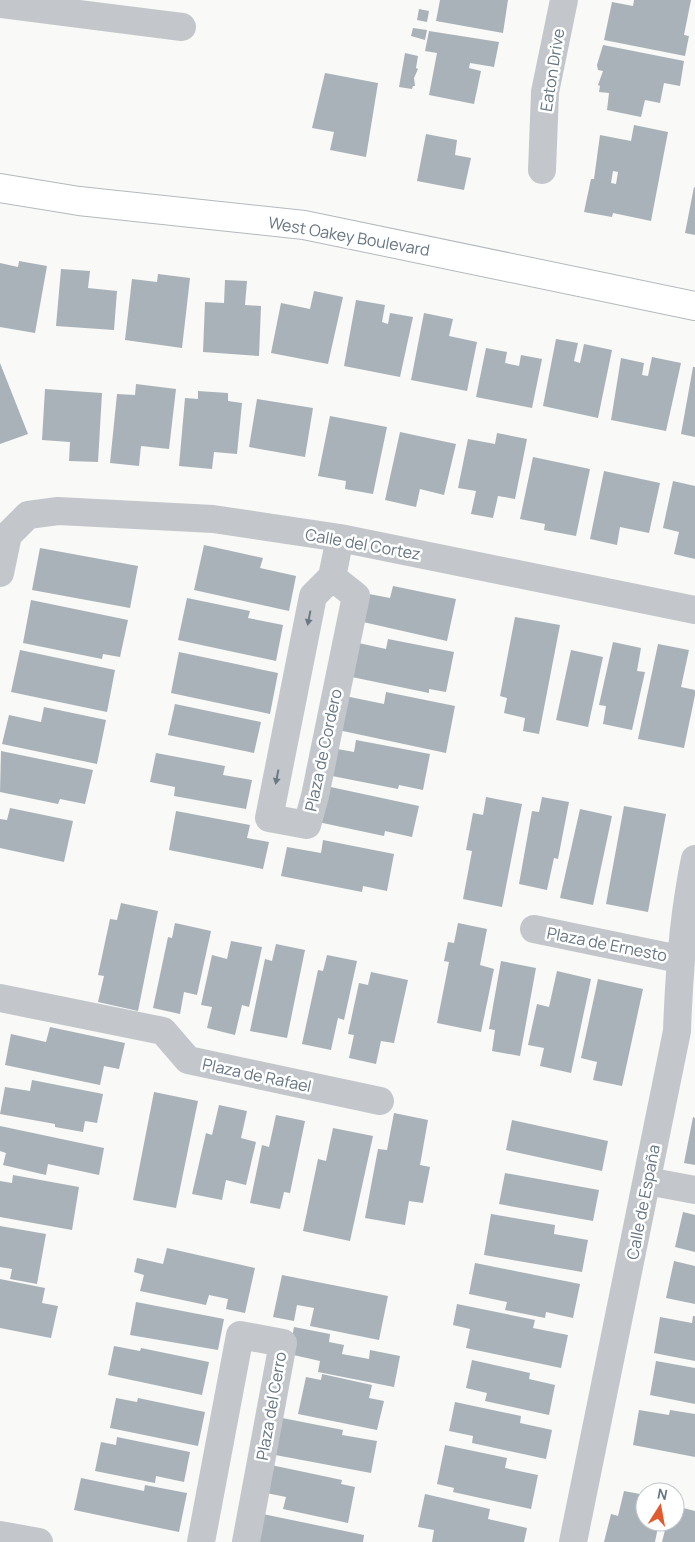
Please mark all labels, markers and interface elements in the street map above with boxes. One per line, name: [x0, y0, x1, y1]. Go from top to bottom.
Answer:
street label: Eaton Drive: [535, 27, 569, 113]
street label: West Oakey Boulevard: [267, 211, 431, 261]
street label: Calle del Cortez: [304, 523, 422, 565]
one-way arrow: [305, 610, 313, 625]
street label: Plaza de Cordero: [299, 687, 347, 813]
one-way arrow: [273, 769, 281, 785]
street label: Plaza de Ernesto: [545, 922, 669, 966]
street label: Plaza de Rafael: [201, 1053, 313, 1097]
street label: Calle de España: [621, 1143, 665, 1261]
street label: Plaza del Cerro: [251, 1350, 291, 1462]
north arrow: [635, 1482, 685, 1532]
text: N: [656, 1483, 669, 1504]

